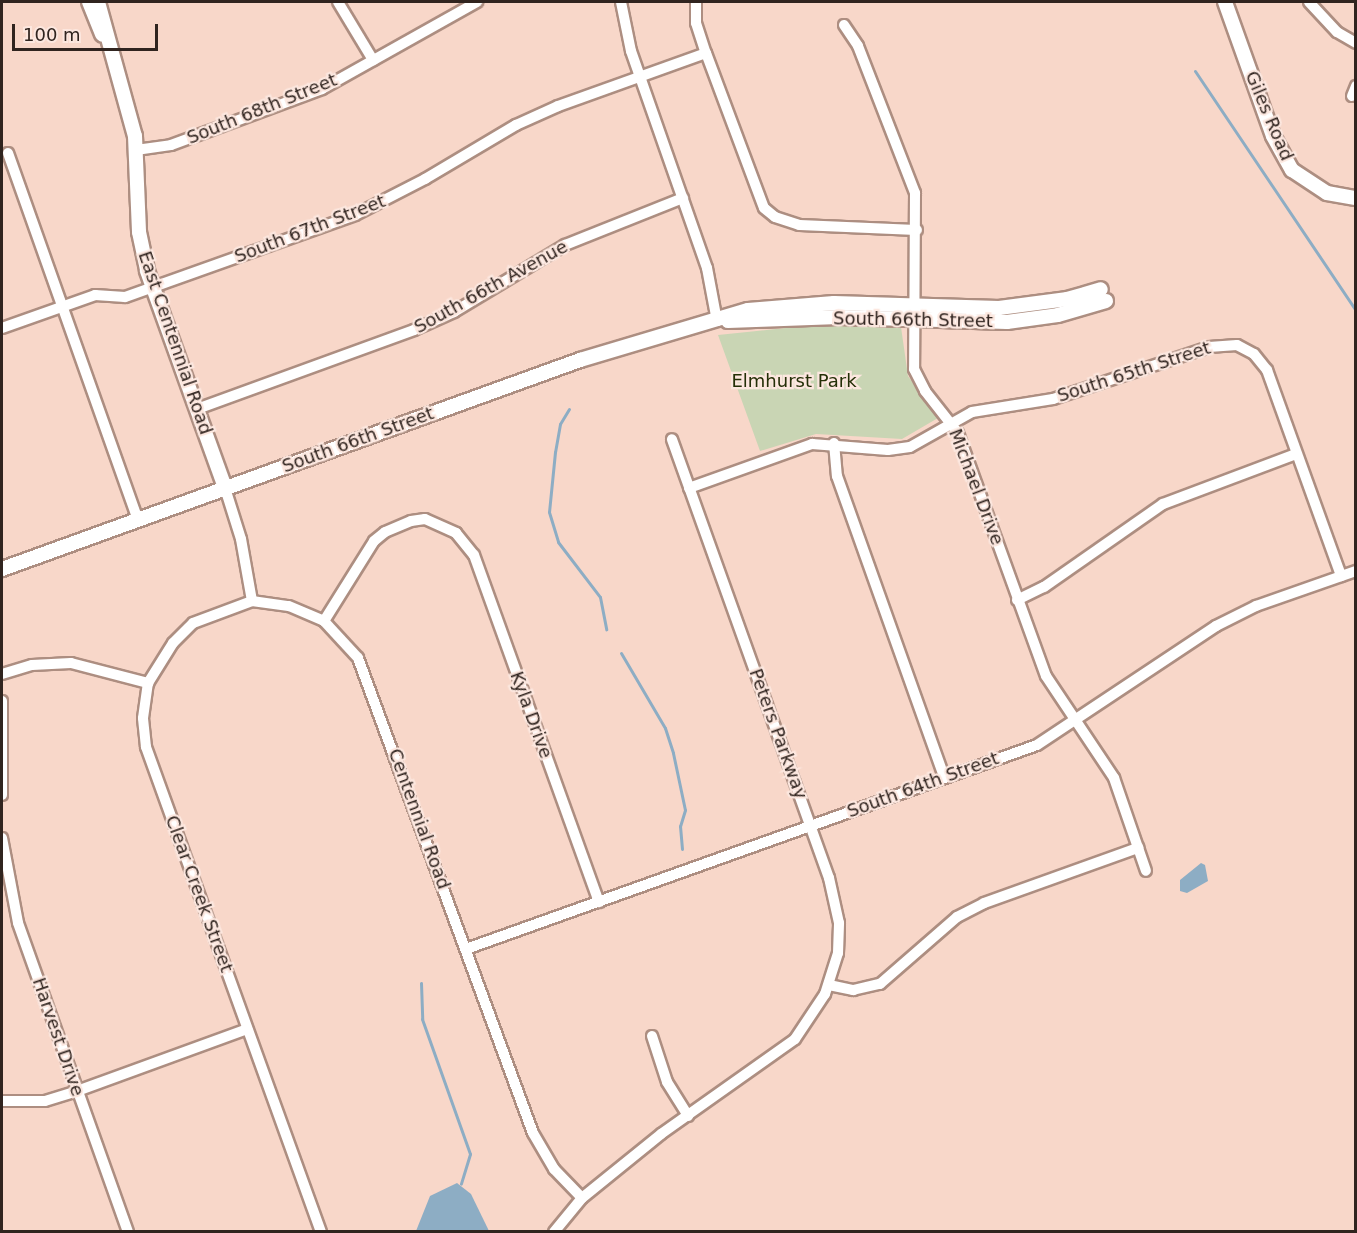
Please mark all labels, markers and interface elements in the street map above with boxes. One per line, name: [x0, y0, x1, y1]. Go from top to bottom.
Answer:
scale bar: [15, 12, 160, 50]
text: 100 m: [23, 24, 81, 45]
street label: Giles Road: [1240, 68, 1298, 164]
street label: South 68th Street: [184, 69, 340, 149]
street label: South 67th Street: [232, 190, 388, 268]
street label: South 66th Avenue: [411, 236, 571, 338]
street label: East Centennial Road: [133, 248, 217, 438]
street label: South 66th Street: [833, 308, 993, 332]
street label: South 65th Street: [1055, 337, 1213, 407]
park label: Elmhurst Park: [731, 370, 857, 392]
street label: South 66th Street: [279, 403, 437, 477]
street label: Michael Drive: [944, 426, 1008, 548]
street label: Peters Parkway: [744, 666, 812, 802]
street label: Kyla Drive: [505, 669, 557, 761]
street label: Centennial Road: [384, 746, 454, 892]
street label: South 64th Street: [844, 748, 1002, 822]
street label: Clear Creek Street: [161, 813, 237, 975]
street label: Harvest Drive: [28, 975, 88, 1099]

